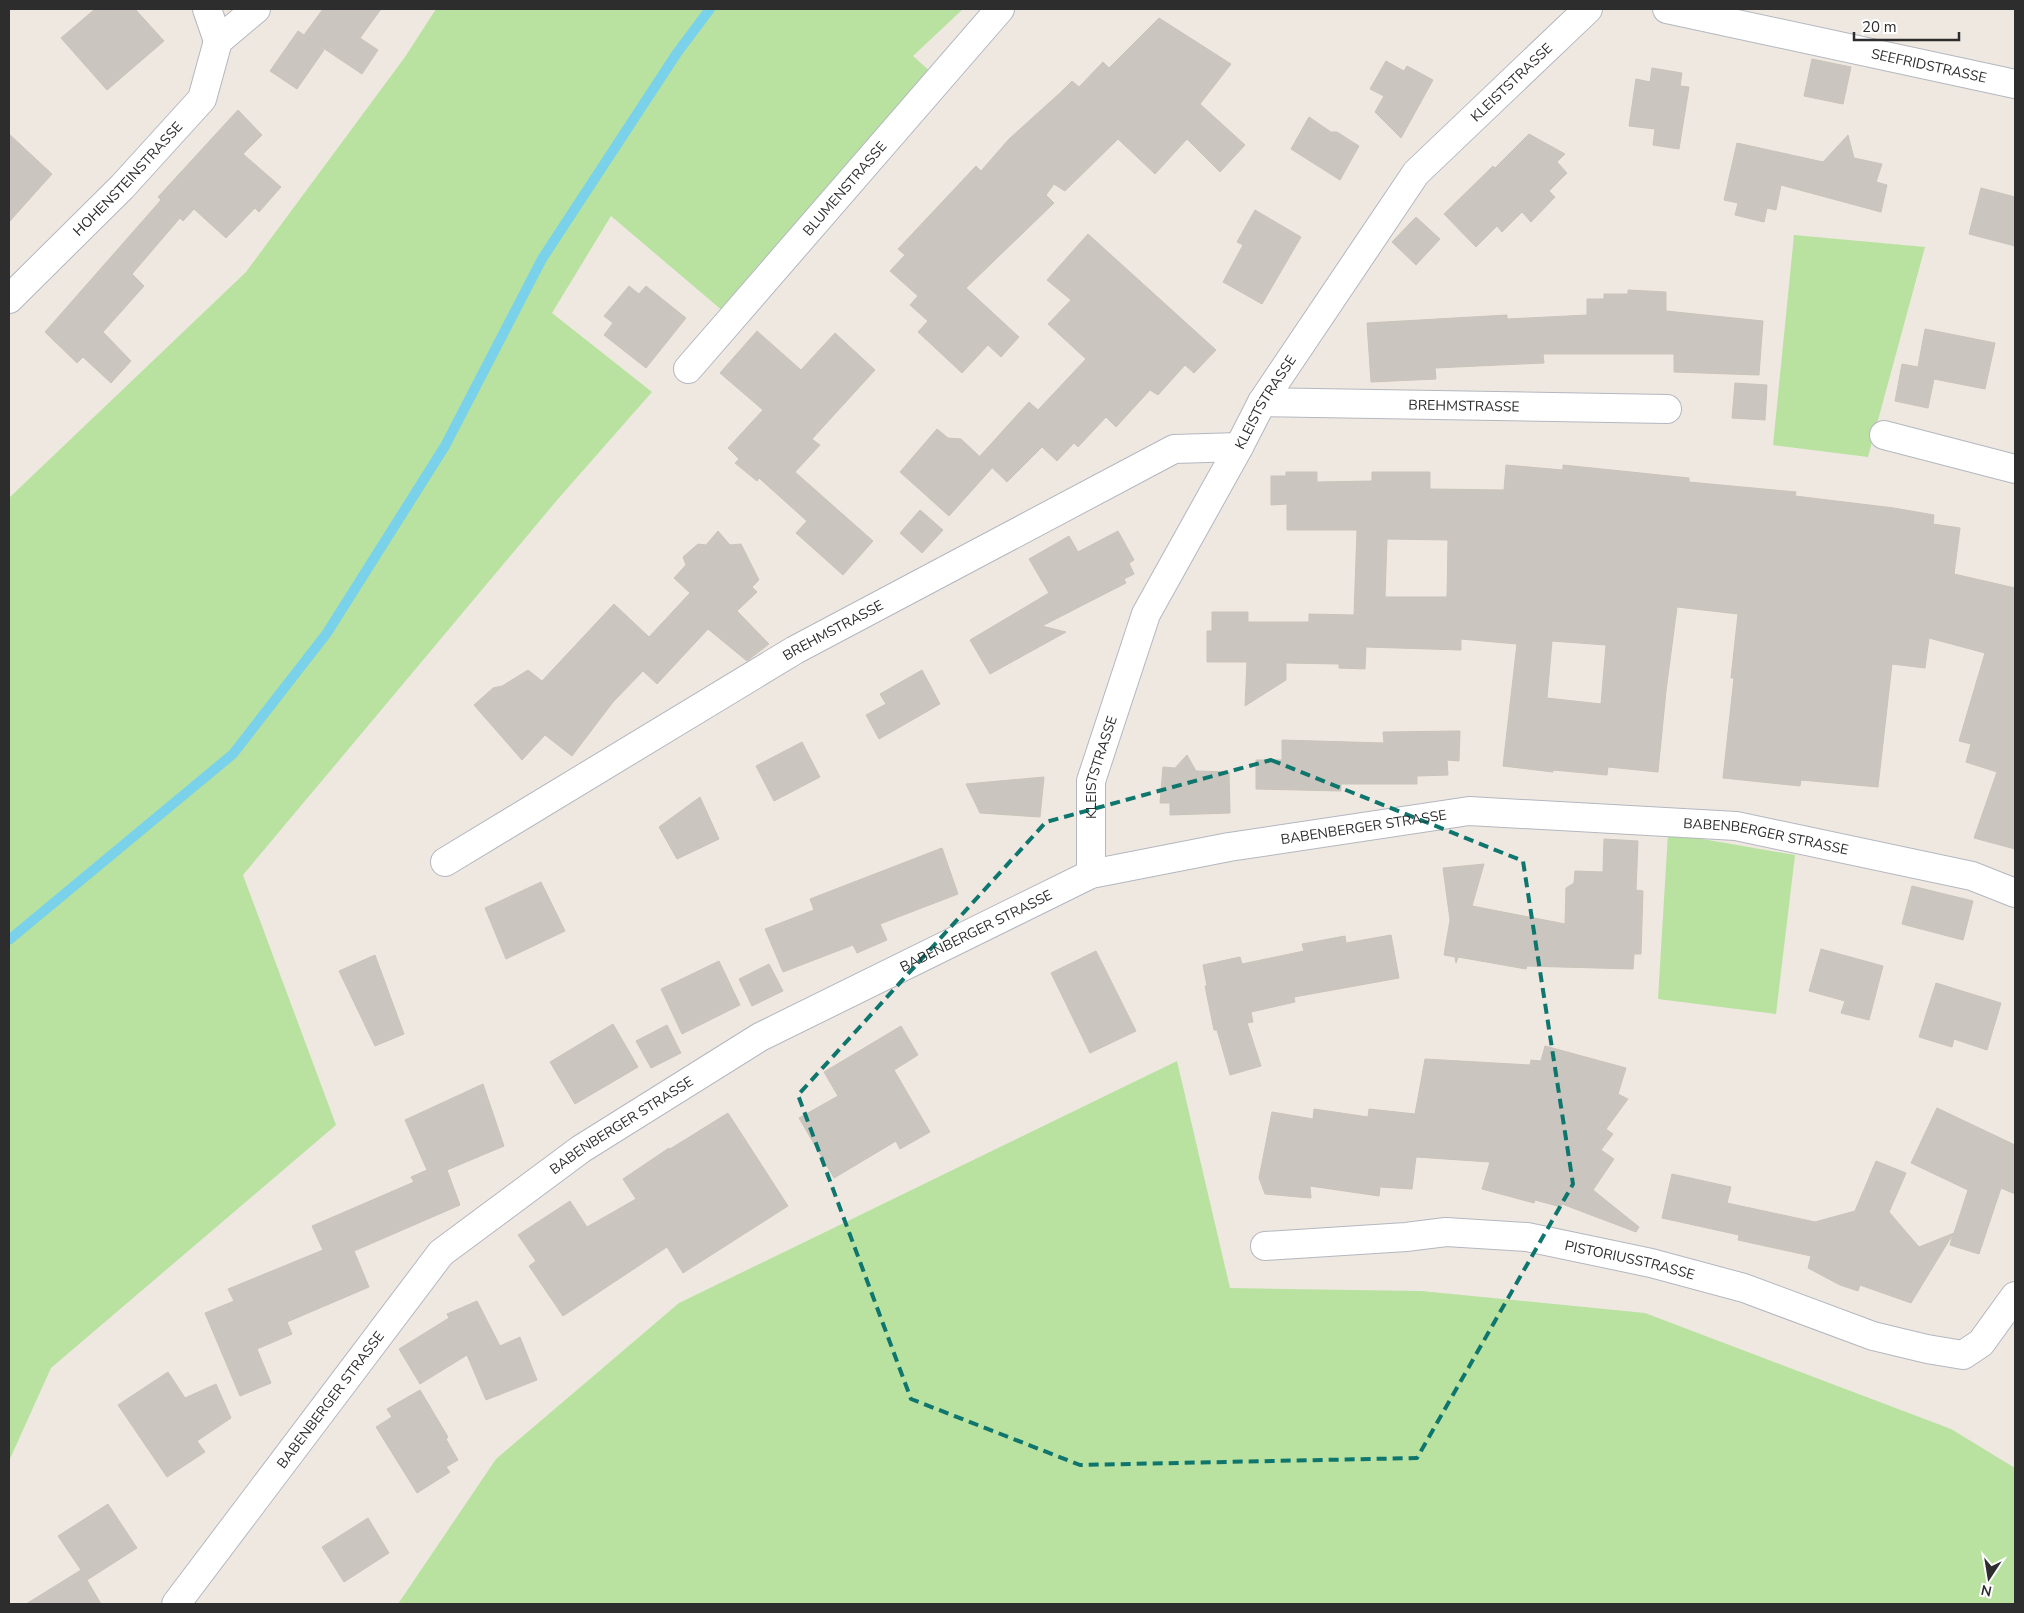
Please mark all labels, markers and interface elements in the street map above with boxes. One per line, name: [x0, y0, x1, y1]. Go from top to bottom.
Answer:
scale bar: [1854, 10, 1959, 42]
text: 20 m: [1862, 17, 1897, 37]
street label: KLEISTSTRASSE: [1467, 39, 1557, 126]
street label: SEEFRIDSTRASSE: [1869, 44, 1988, 88]
street label: HOHENSTEINSTRASSE: [69, 118, 187, 240]
street label: BLUMENSTRASSE: [799, 138, 891, 240]
street label: KLEISTSTRASSE: [1230, 352, 1301, 453]
street label: BREHMSTRASSE: [1408, 396, 1520, 416]
street label: BREHMSTRASSE: [779, 596, 887, 665]
street label: KLEISTSTRASSE: [1082, 713, 1122, 819]
street label: BABENBERGER STRASSE: [1279, 805, 1448, 849]
street label: BABENBERGER STRASSE: [1683, 814, 1850, 860]
street label: BABENBERGER STRASSE: [897, 886, 1055, 977]
street label: BABENBERGER STRASSE: [546, 1072, 697, 1179]
street label: PISTORIUSSTRASSE: [1563, 1236, 1697, 1284]
street label: BABENBERGER STRASSE: [273, 1327, 389, 1473]
north arrow: [1964, 1553, 2014, 1603]
text: N: [1979, 1580, 1994, 1601]

